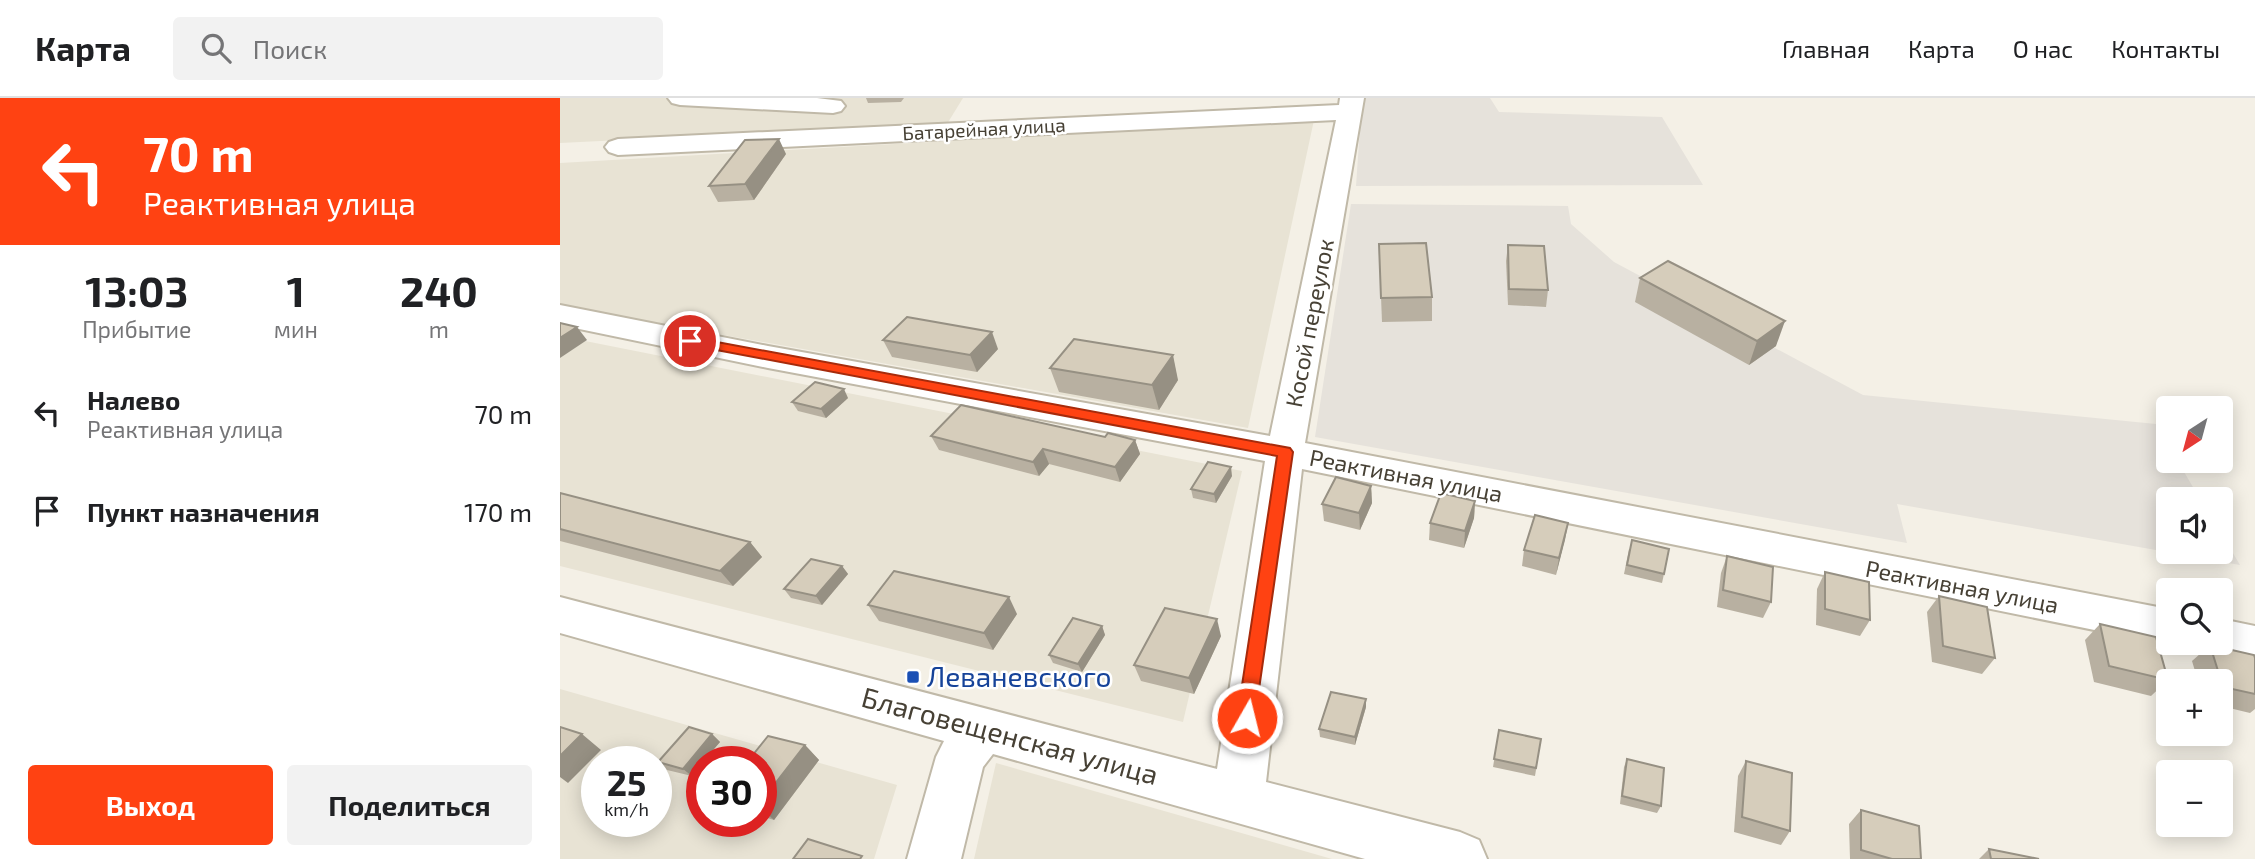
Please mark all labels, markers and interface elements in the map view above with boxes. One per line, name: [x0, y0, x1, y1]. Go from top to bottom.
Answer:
search box: [173, 17, 663, 80]
text: Карта: [35, 28, 131, 68]
icon: search: [197, 29, 235, 67]
text: Поиск: [253, 33, 327, 64]
text: Главная: [1782, 34, 1870, 63]
text: Карта: [1908, 34, 1975, 63]
text: О нас: [2013, 34, 2073, 63]
text: Контакты: [2111, 34, 2220, 63]
street label: Батарейная улица: [902, 113, 1066, 145]
text: 70 m: [143, 123, 254, 182]
icon: left: [28, 126, 119, 217]
text: Реактивная улица: [143, 183, 416, 221]
street label: Косой переулок: [1279, 236, 1340, 410]
text: 13:03: [85, 265, 188, 315]
text: 1: [287, 265, 305, 315]
text: 240: [400, 265, 478, 315]
pin: [660, 311, 720, 371]
text: Прибытие: [82, 315, 192, 343]
text: мин: [274, 315, 318, 343]
text: m: [429, 315, 449, 343]
icon: arrive: [671, 322, 709, 360]
text: Налево: [87, 384, 180, 415]
icon: left: [28, 394, 66, 432]
north arrow: [2156, 396, 2233, 472]
map controls: [2156, 396, 2233, 837]
text: 70 m: [474, 398, 532, 429]
text: Реактивная улица: [87, 415, 283, 443]
street label: Реактивная улица: [1307, 443, 1505, 508]
button: sound: [2156, 487, 2233, 564]
icon: arrive: [28, 492, 66, 530]
text: Пункт назначения: [87, 496, 320, 527]
text: 170 m: [464, 496, 532, 527]
street label: Реактивная улица: [1863, 554, 2061, 619]
button: search: [2156, 578, 2233, 655]
place label: Леваневского: [927, 659, 1112, 693]
marker: Леваневского: [905, 669, 921, 685]
button: +: [2156, 669, 2233, 746]
street label: Благовещенская улица: [858, 679, 1162, 791]
position arrow: [1210, 681, 1284, 755]
speed limit sign: 30: [686, 746, 777, 837]
button: −: [2156, 760, 2233, 837]
text: 25: [607, 761, 646, 803]
button: Выход: [28, 765, 273, 845]
button: Поделиться: [287, 765, 532, 845]
text: km/h: [604, 798, 649, 820]

